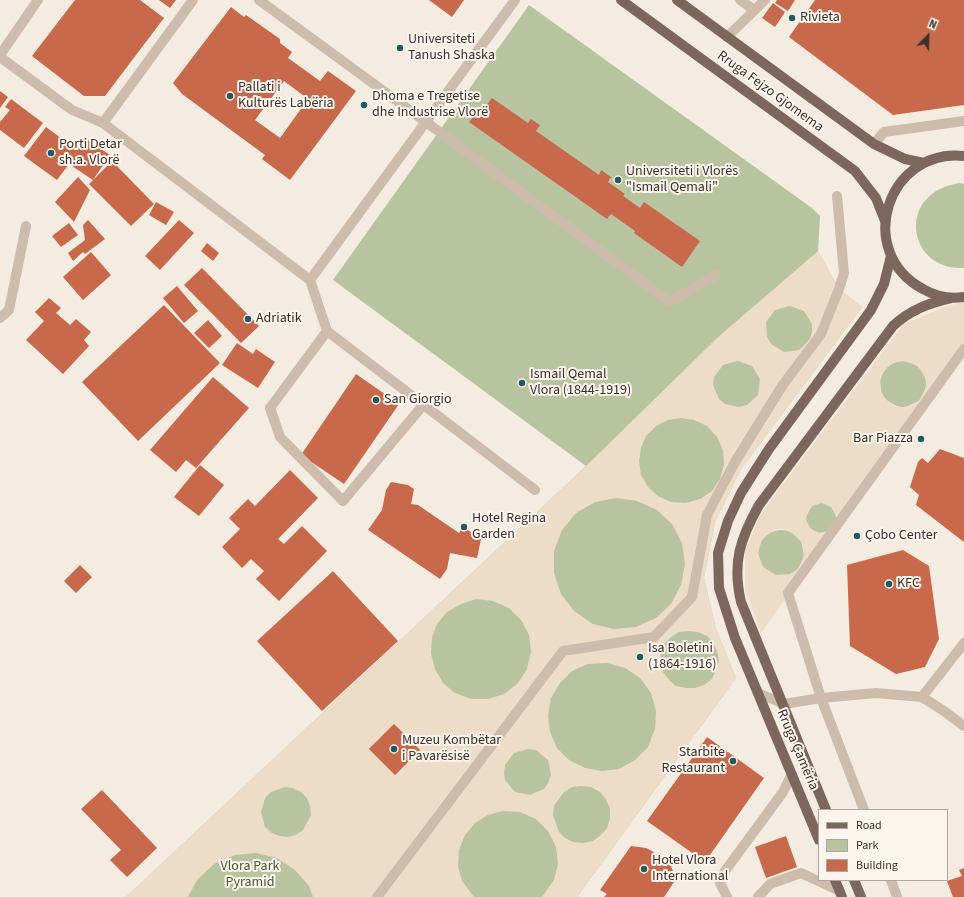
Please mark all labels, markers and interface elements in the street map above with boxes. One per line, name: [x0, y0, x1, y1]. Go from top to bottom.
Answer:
place label: Rivieta: [800, 10, 840, 26]
marker: Rivieta: [787, 13, 797, 23]
north arrow: [908, 16, 948, 56]
text: N: [927, 16, 939, 33]
place label: Universiteti Tanush Shaska: [408, 32, 495, 64]
marker: Universiteti Tanush Shaska: [395, 43, 405, 53]
street label: Rruga Fejzo Gjomema: [714, 48, 826, 136]
place label: Pallati i Kulturës Labëria: [238, 80, 334, 112]
place label: Dhoma e Tregetise dhe Industrise Vlorë: [372, 89, 488, 122]
marker: Pallati i Kulturës Labëria: [225, 91, 235, 101]
marker: Dhoma e Tregetise dhe Industrise Vlorë: [359, 100, 369, 110]
place label: Porti Detar sh.a. Vlorë: [59, 137, 122, 170]
marker: Porti Detar sh.a. Vlorë: [46, 148, 56, 158]
place label: Universiteti i Vlorës "Ismail Qemali": [626, 164, 738, 196]
marker: Universiteti i Vlorës "Ismail Qemali": [613, 175, 623, 185]
place label: Adriatik: [256, 311, 302, 327]
marker: Adriatik: [243, 314, 253, 324]
place label: Ismail Qemal Vlora (1844-1919): [530, 367, 631, 400]
marker: Ismail Qemal Vlora (1844-1919): [517, 378, 527, 388]
place label: San Giorgio: [384, 392, 451, 408]
marker: San Giorgio: [371, 395, 381, 405]
place label: Bar Piazza: [853, 431, 913, 447]
marker: Bar Piazza: [916, 434, 926, 444]
place label: Hotel Regina Garden: [472, 511, 546, 544]
marker: Hotel Regina Garden: [459, 522, 469, 532]
place label: Çobo Center: [865, 528, 938, 544]
marker: Çobo Center: [852, 531, 862, 541]
place label: KFC: [897, 576, 920, 592]
marker: KFC: [884, 579, 894, 589]
place label: Isa Boletini (1864-1916): [648, 641, 717, 674]
marker: Isa Boletini (1864-1916): [635, 652, 645, 662]
street label: Rruga Çamëria: [772, 707, 822, 793]
place label: Muzeu Kombëtar i Pavarësisë: [402, 733, 501, 766]
marker: Muzeu Kombëtar i Pavarësisë: [389, 744, 399, 754]
place label: Starbite Restaurant: [662, 745, 725, 778]
marker: Starbite Restaurant: [728, 756, 738, 766]
legend: [818, 809, 948, 881]
text: Road: [856, 817, 882, 834]
text: Park: [856, 837, 878, 854]
place label: Hotel Vlora International: [652, 853, 728, 886]
text: Building: [856, 857, 898, 874]
park label: Vlora Park Pyramid: [221, 859, 279, 892]
marker: Hotel Vlora International: [639, 864, 649, 874]

